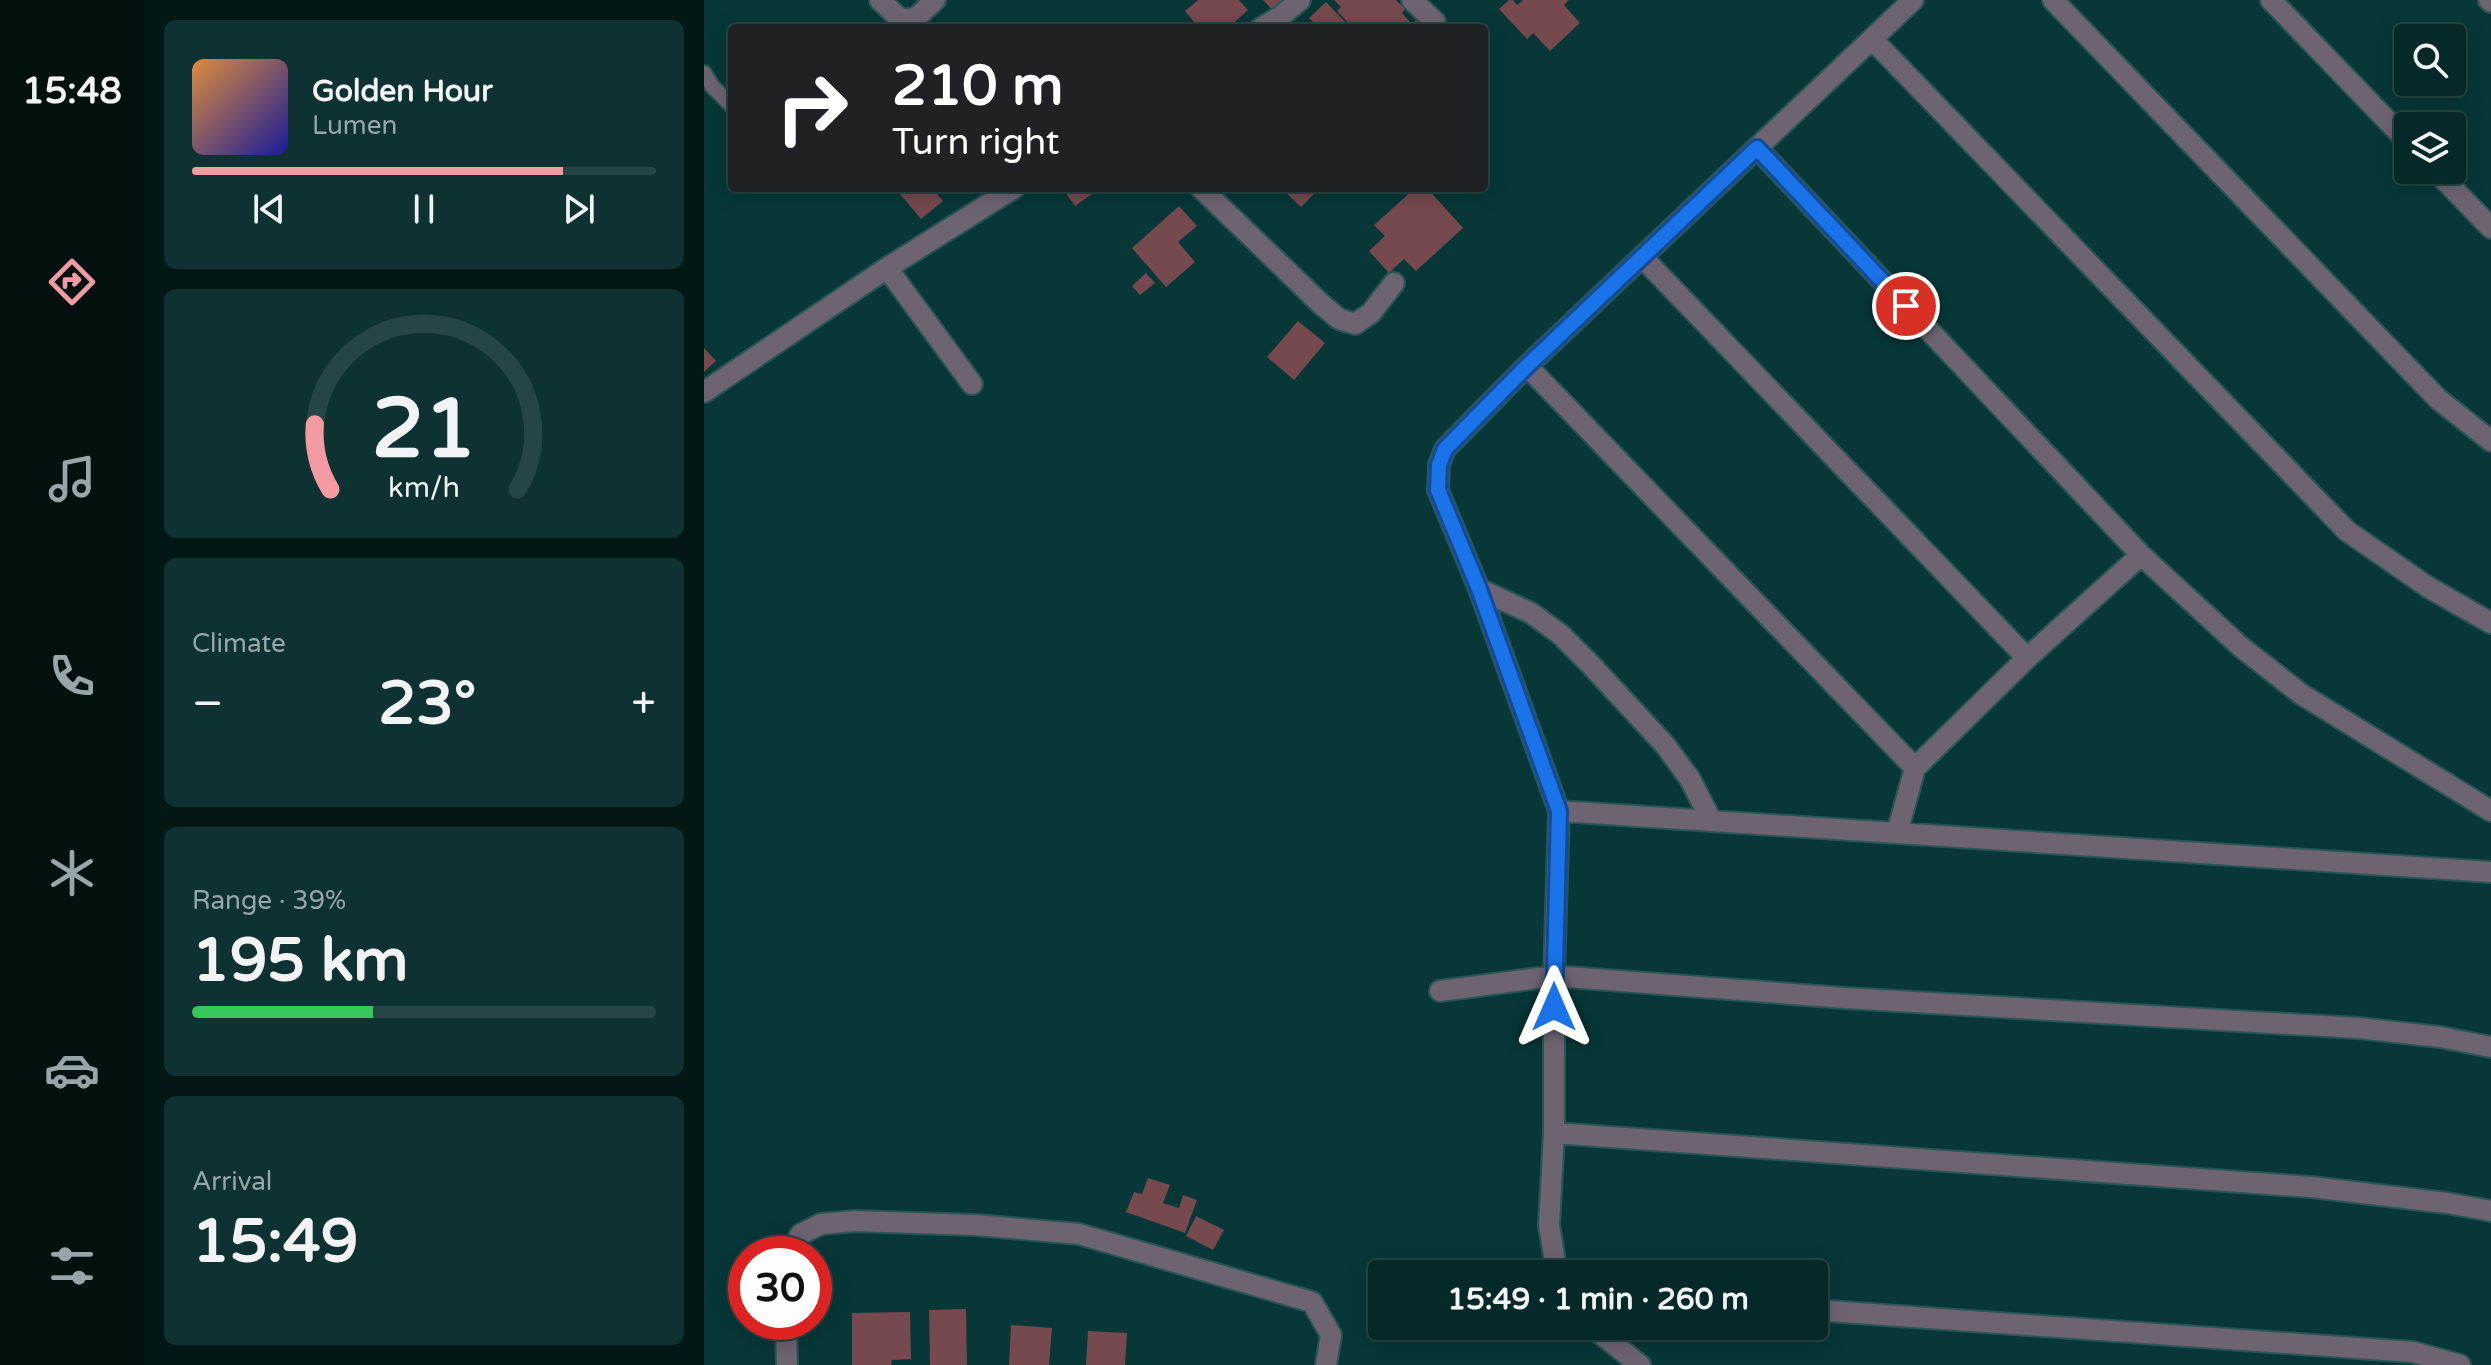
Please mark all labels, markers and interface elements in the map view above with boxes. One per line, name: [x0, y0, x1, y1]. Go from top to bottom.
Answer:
map controls: [2394, 24, 2466, 184]
button: search: [2394, 24, 2466, 96]
text: 210 m: [892, 53, 1063, 120]
icon: right: [760, 56, 864, 160]
text: 15:48: [22, 70, 122, 113]
text: Golden Hour: [312, 73, 493, 110]
text: Lumen: [312, 110, 397, 141]
button: layers: [2394, 112, 2466, 184]
text: Turn right: [892, 121, 1059, 164]
icon: previous: [247, 187, 291, 231]
icon: pause: [402, 187, 446, 231]
icon: next: [557, 187, 601, 231]
icon: directions: [44, 254, 100, 310]
pin: [1872, 272, 1940, 340]
icon: arrive: [1884, 284, 1928, 328]
text: 21: [372, 379, 476, 479]
icon: music: [44, 451, 100, 507]
text: km/h: [388, 471, 460, 505]
text: Climate: [192, 628, 286, 659]
icon: phone: [44, 648, 100, 704]
text: 23°: [378, 668, 476, 740]
text: −: [192, 678, 223, 731]
text: +: [631, 678, 656, 731]
icon: climate: [44, 845, 100, 901]
text: Range · 39%: [192, 885, 346, 916]
text: 195 km: [192, 925, 408, 997]
position arrow: [1512, 965, 1596, 1049]
icon: car: [44, 1042, 100, 1098]
text: Arrival: [192, 1166, 272, 1197]
text: 15:49: [192, 1206, 358, 1278]
speed limit sign: 30: [728, 1236, 832, 1340]
icon: filters: [44, 1238, 100, 1294]
text: 15:49 · 1 min · 260 m: [1447, 1281, 1749, 1318]

